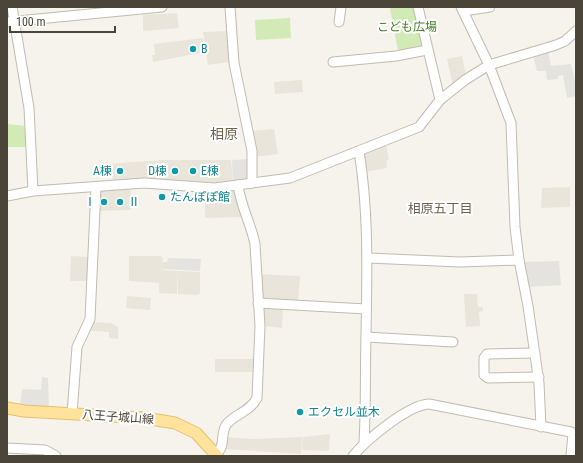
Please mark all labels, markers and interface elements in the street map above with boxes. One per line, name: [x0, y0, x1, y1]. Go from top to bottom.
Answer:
scale bar: [10, 8, 115, 34]
text: 100 m: [16, 15, 46, 29]
park label: こども広場: [377, 20, 437, 34]
place label: B: [201, 42, 208, 56]
marker: B: [188, 44, 198, 54]
district label: 相原: [210, 126, 238, 142]
place label: A棟: [93, 164, 112, 178]
place label: D棟: [148, 164, 167, 178]
place label: E棟: [201, 164, 219, 178]
marker: A棟: [115, 166, 125, 176]
marker: D棟: [170, 166, 180, 176]
marker: E棟: [188, 166, 198, 176]
place label: たんぽぽ館: [170, 190, 230, 204]
marker: たんぽぽ館: [157, 192, 167, 202]
place label: Ⅰ: [84, 195, 96, 209]
place label: Ⅱ: [128, 195, 140, 209]
marker: Ⅰ: [99, 197, 109, 207]
marker: Ⅱ: [115, 197, 125, 207]
district label: 相原五丁目: [407, 201, 473, 216]
place label: エクセル並木: [308, 405, 380, 419]
marker: エクセル並木: [295, 407, 305, 417]
street label: 八王子城山線: [82, 408, 154, 426]

